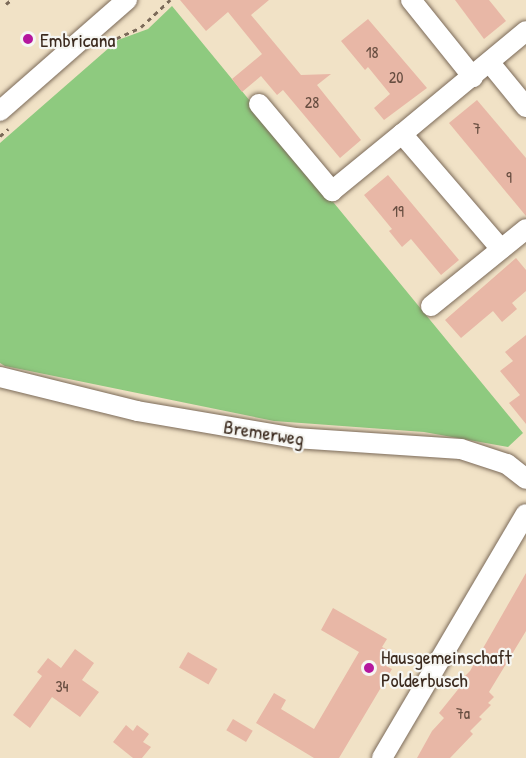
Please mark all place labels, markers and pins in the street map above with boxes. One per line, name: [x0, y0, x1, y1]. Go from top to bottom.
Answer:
place label: Embricana: [40, 27, 115, 51]
marker: Embricana: [21, 32, 35, 46]
place label: Hausgemeinschaft Polderbusch: [381, 644, 512, 691]
marker: Hausgemeinschaft Polderbusch: [362, 661, 376, 675]

